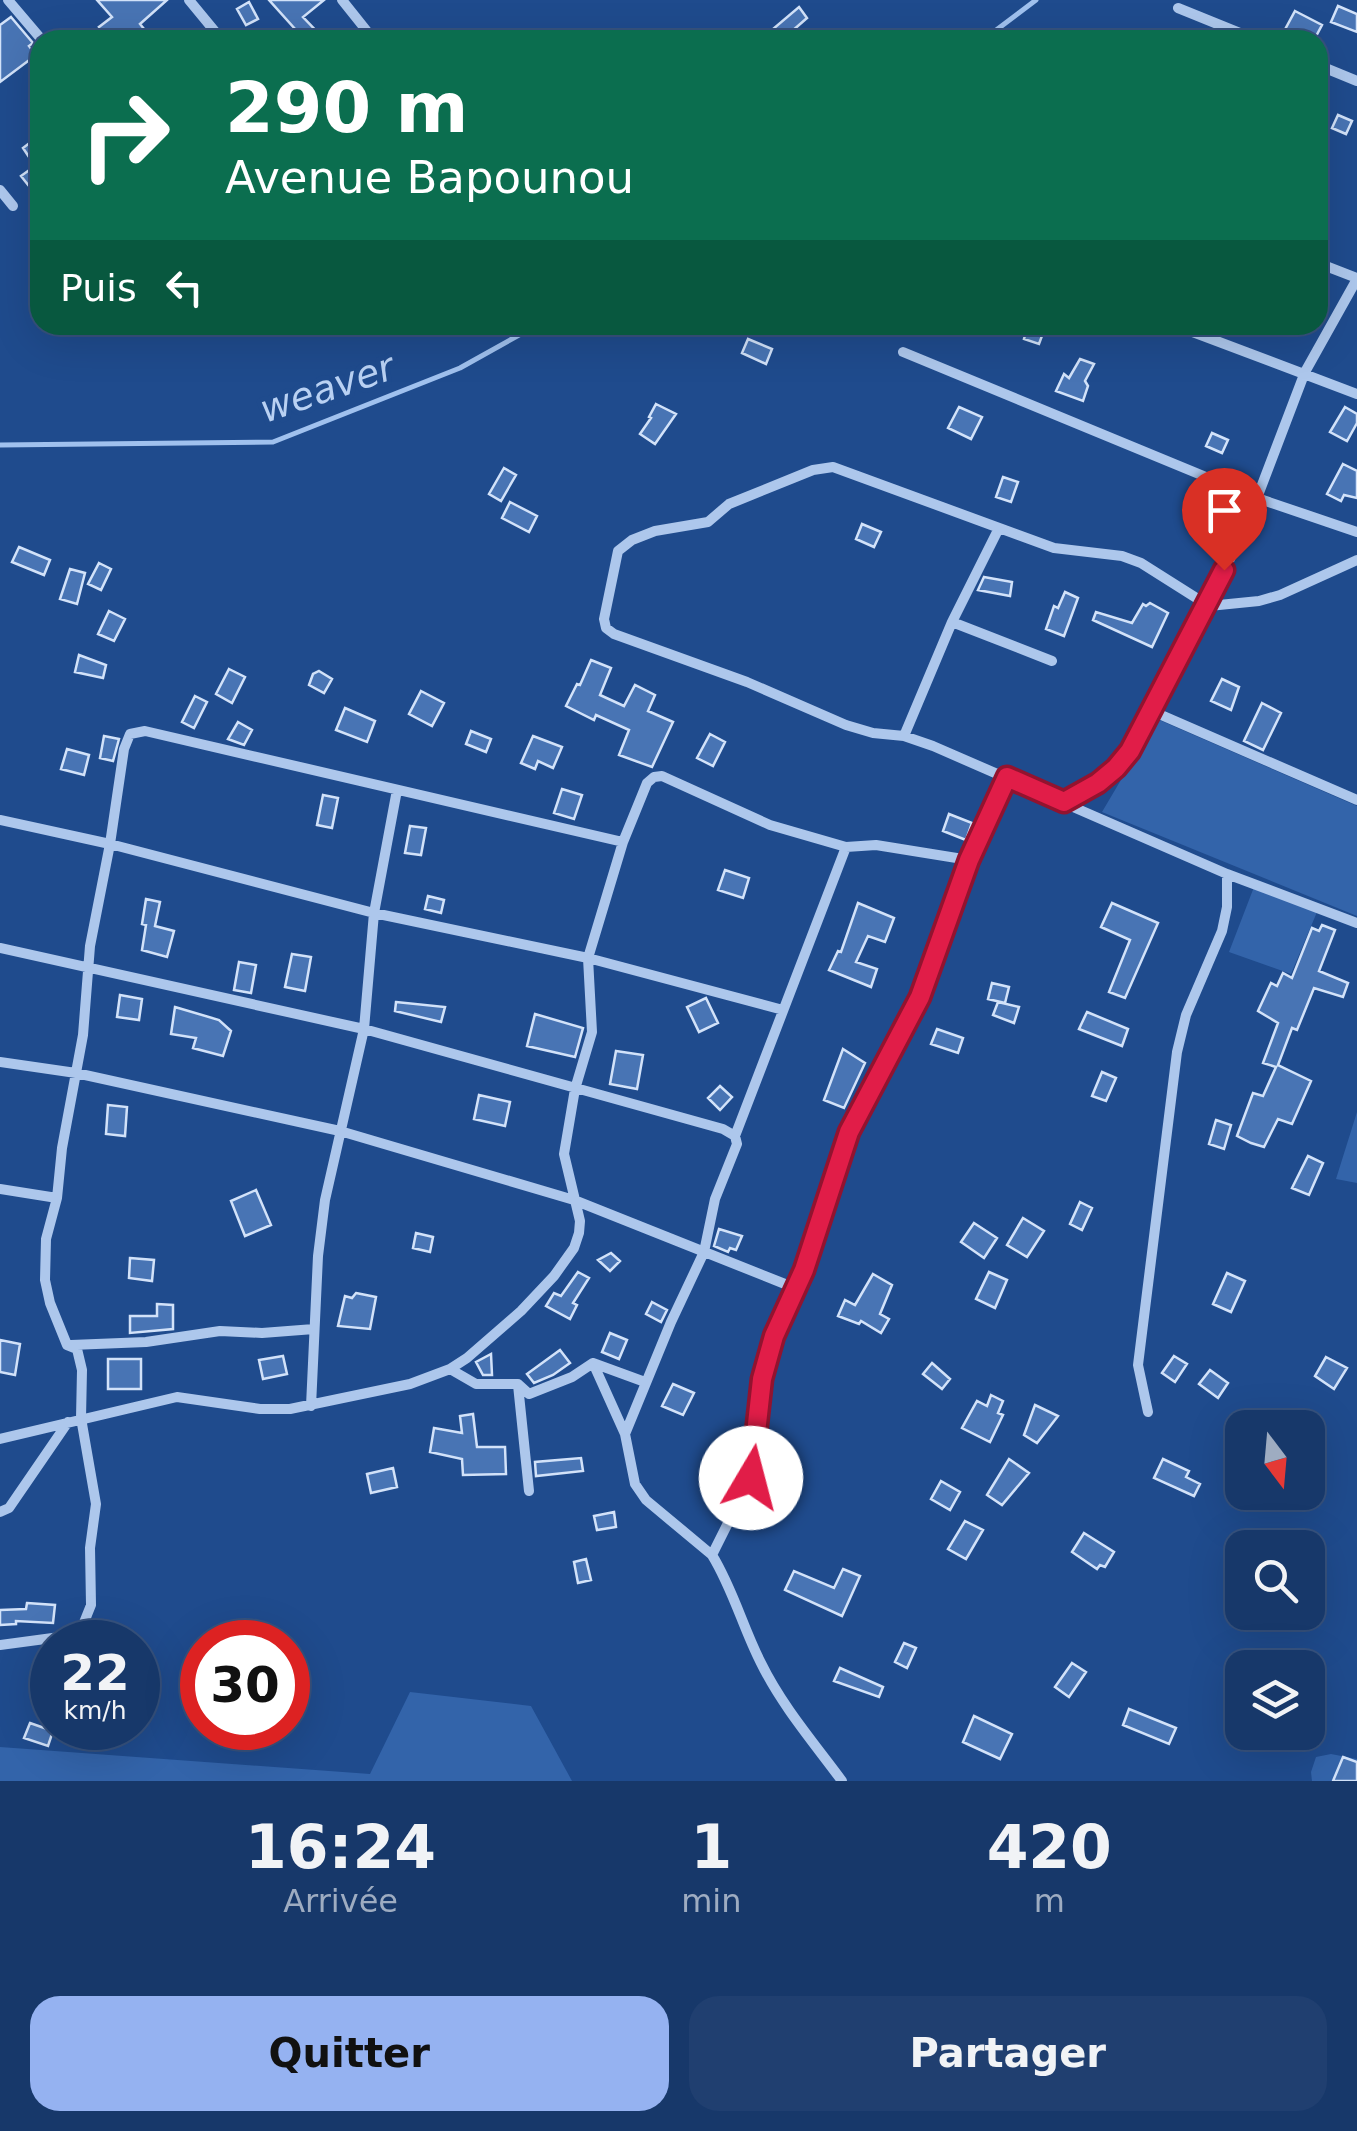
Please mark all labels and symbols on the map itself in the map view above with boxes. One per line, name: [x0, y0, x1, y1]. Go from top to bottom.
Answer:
water label: weaver: [254, 344, 402, 431]
pin: [1182, 468, 1267, 571]
north arrow: [1225, 1410, 1325, 1510]
position arrow: [699, 1426, 803, 1530]
speed limit sign: 30: [180, 1620, 310, 1750]

